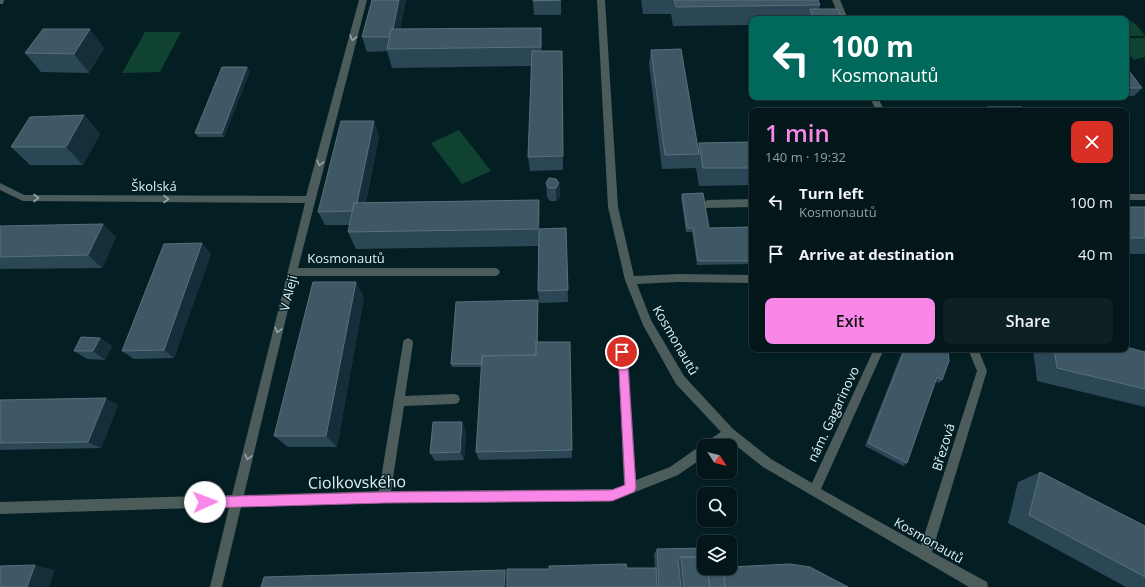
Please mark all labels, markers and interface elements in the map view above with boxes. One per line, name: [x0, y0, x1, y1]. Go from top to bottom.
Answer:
text: 100 m: [831, 27, 914, 65]
icon: left: [765, 32, 817, 84]
one-way arrow: [349, 34, 358, 41]
text: Kosmonautů: [831, 63, 938, 87]
text: 1 min: [765, 116, 830, 149]
button: close: [1071, 121, 1113, 163]
text: 140 m · 19:32: [765, 148, 846, 166]
one-way arrow: [316, 160, 325, 167]
street label: Školská: [131, 177, 177, 195]
text: Turn left: [799, 183, 864, 203]
icon: left: [765, 191, 787, 213]
text: 100 m: [1069, 192, 1113, 212]
one-way arrow: [33, 194, 39, 202]
one-way arrow: [163, 195, 169, 203]
text: Kosmonautů: [799, 203, 877, 221]
icon: arrive: [765, 243, 787, 265]
text: Arrive at destination: [799, 244, 954, 264]
text: 40 m: [1078, 244, 1113, 264]
street label: Kosmonautů: [307, 249, 385, 267]
street label: V Aleji: [275, 273, 301, 313]
button: Exit: [765, 298, 935, 344]
button: Share: [943, 298, 1113, 344]
street label: Kosmonautů: [649, 302, 703, 378]
one-way arrow: [275, 327, 283, 334]
pin: [605, 335, 639, 369]
icon: arrive: [611, 341, 633, 363]
street label: nám. Gagarinovo: [803, 363, 863, 465]
street label: Březová: [927, 421, 959, 473]
north arrow: [697, 439, 737, 479]
map controls: [697, 439, 737, 575]
one-way arrow: [244, 453, 252, 460]
street label: Ciolkovského: [308, 470, 406, 494]
position arrow: [184, 481, 226, 523]
button: search: [697, 487, 737, 527]
street label: Kosmonautů: [891, 513, 967, 567]
button: layers: [697, 535, 737, 575]

